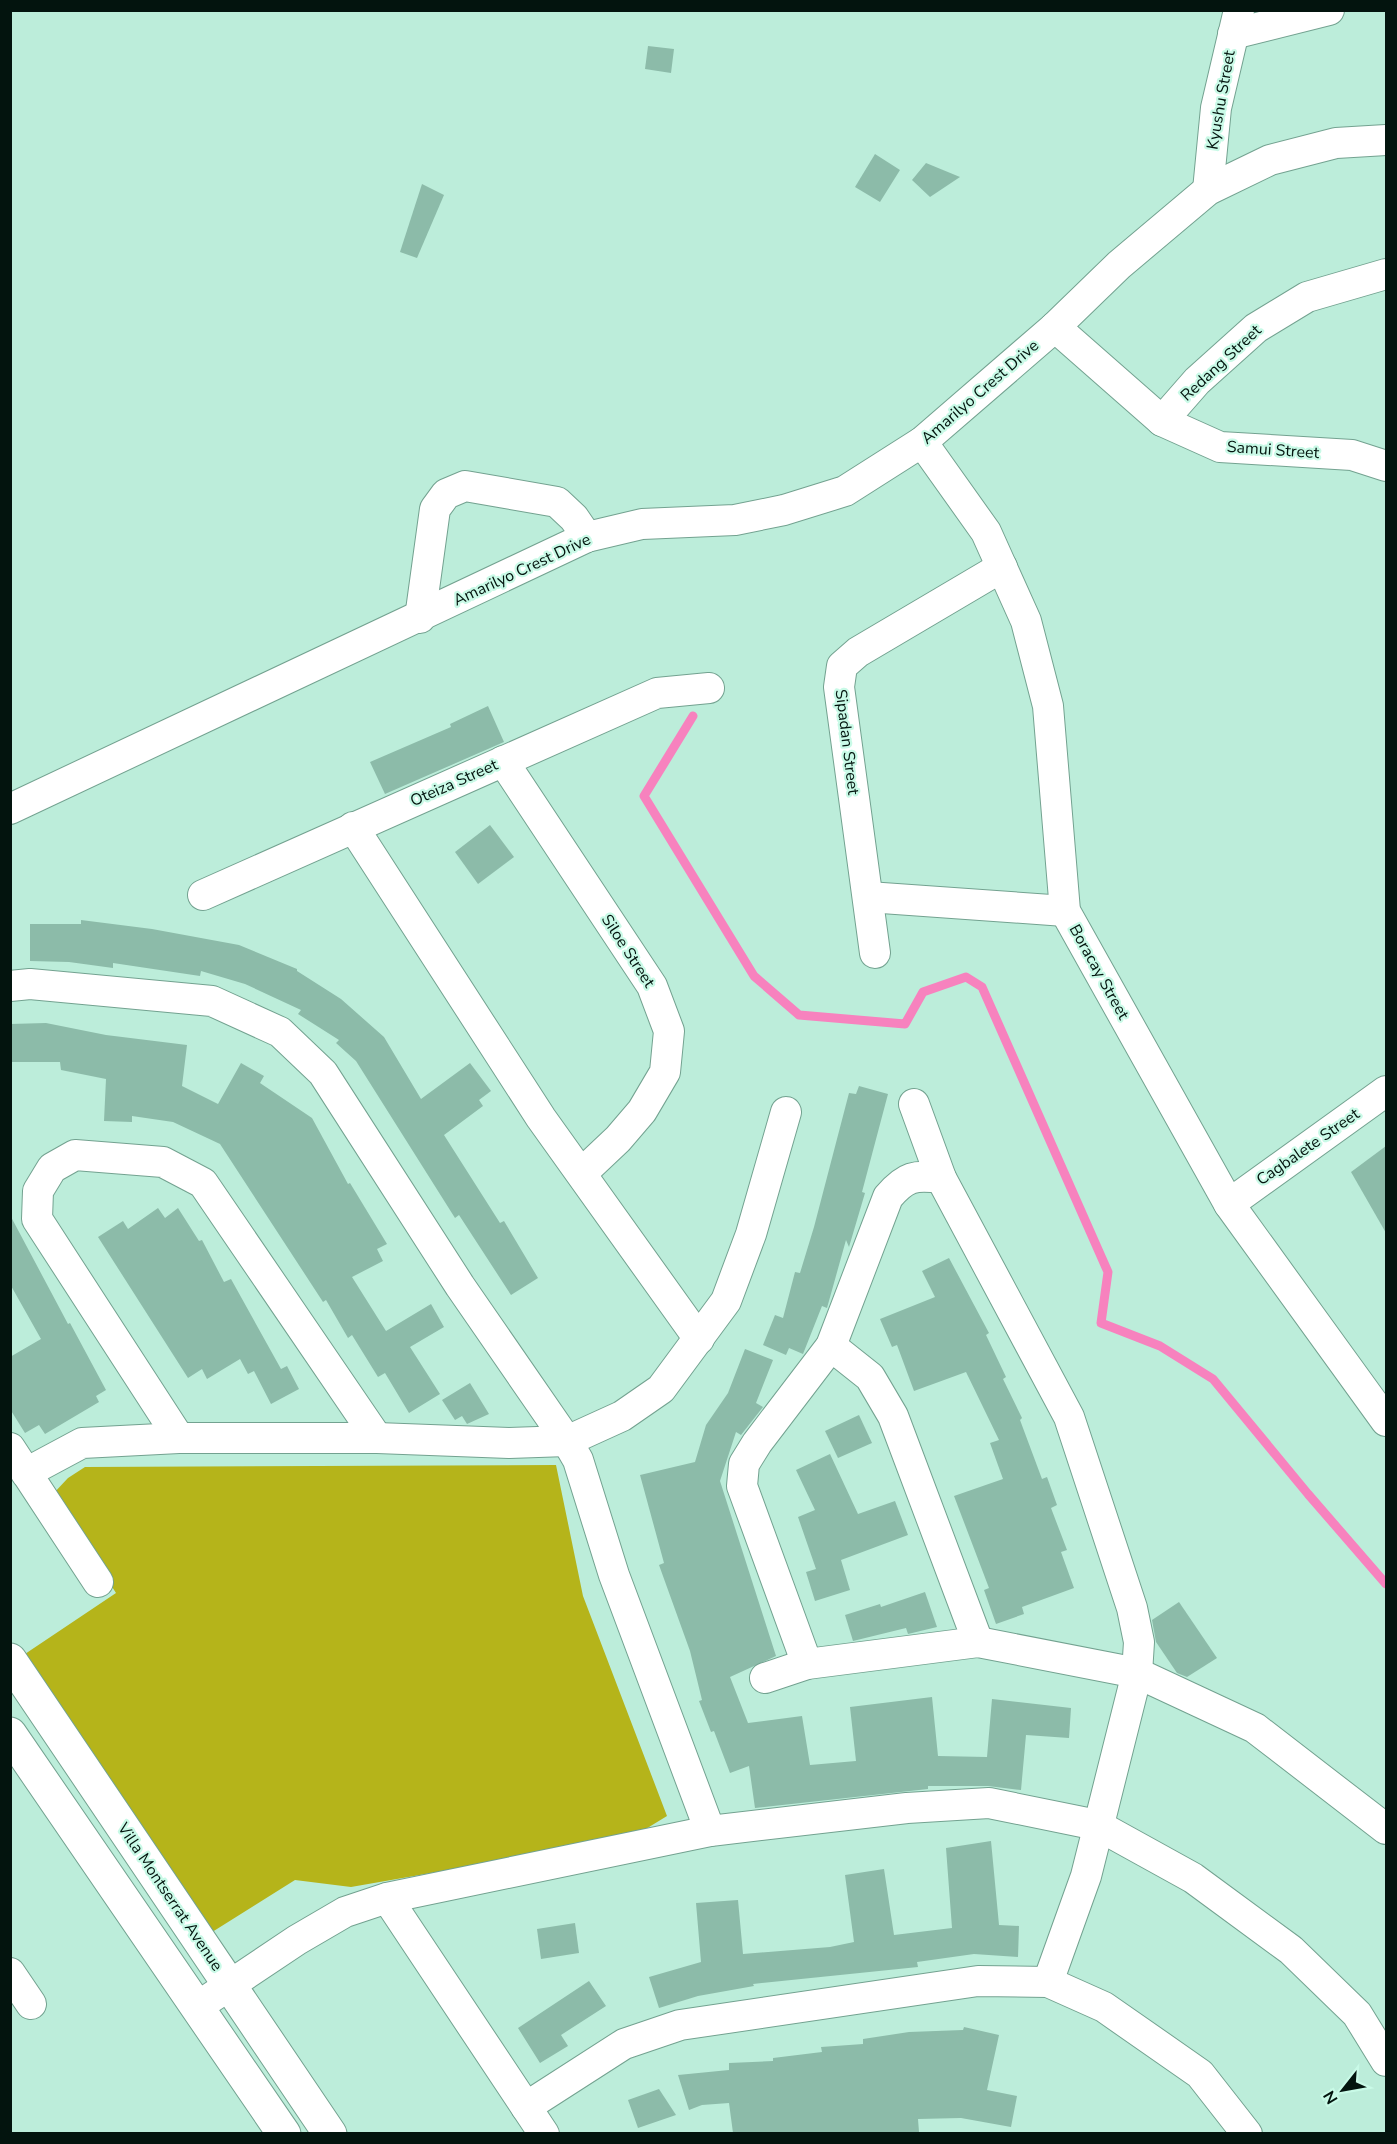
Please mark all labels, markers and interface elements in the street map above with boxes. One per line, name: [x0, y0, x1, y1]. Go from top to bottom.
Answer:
street label: Kyushu Street: [1201, 48, 1241, 151]
street label: Redang Street: [1176, 320, 1266, 406]
street label: Amarilyo Crest Drive: [917, 335, 1043, 449]
street label: Samui Street: [1226, 436, 1320, 464]
street label: Amarilyo Crest Drive: [450, 529, 594, 611]
street label: Sipadan Street: [830, 688, 864, 796]
street label: Oteiza Street: [407, 754, 502, 812]
street label: Siloe Street: [596, 910, 660, 992]
street label: Boracay Street: [1064, 920, 1134, 1024]
street label: Cagbalete Street: [1252, 1103, 1364, 1191]
street label: Villa Montserrat Avenue: [112, 1818, 228, 1975]
north arrow: [1313, 2060, 1373, 2120]
text: N: [1318, 2086, 1344, 2108]

